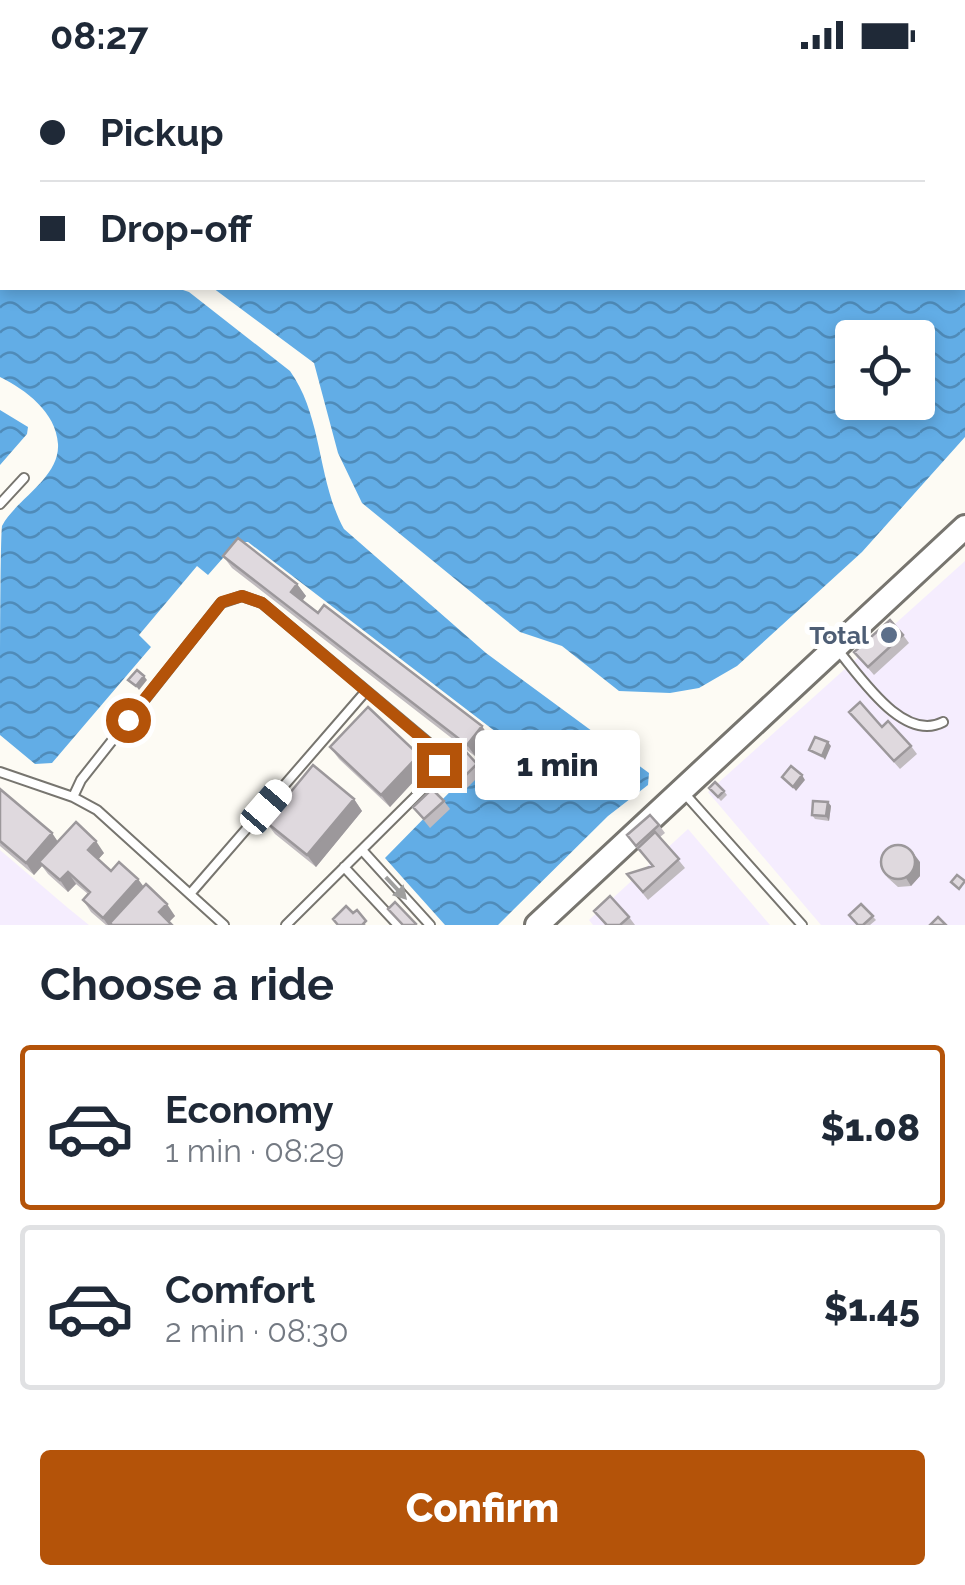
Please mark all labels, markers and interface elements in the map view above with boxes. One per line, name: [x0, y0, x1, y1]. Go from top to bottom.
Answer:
text: 08:27: [50, 13, 148, 58]
text: Pickup: [100, 110, 224, 155]
text: Drop-off: [100, 206, 252, 251]
map controls: [835, 320, 935, 420]
button: locate: [835, 320, 935, 420]
place label: Total: [809, 620, 869, 650]
marker: Total: [878, 624, 900, 646]
route start: [106, 698, 151, 743]
callout: 1 min: [474, 730, 639, 800]
route end: [417, 743, 462, 788]
text: 1 min: [516, 746, 599, 783]
car: [235, 775, 297, 839]
one-way arrow: [384, 876, 407, 900]
text: Choose a ride: [40, 958, 334, 1011]
icon: car: [45, 1083, 135, 1173]
text: Economy: [165, 1087, 334, 1132]
text: $1.08: [820, 1105, 920, 1150]
text: 1 min · 08:29: [165, 1132, 344, 1169]
icon: car: [45, 1263, 135, 1353]
text: Comfort: [165, 1267, 315, 1312]
text: $1.45: [824, 1285, 920, 1330]
text: 2 min · 08:30: [165, 1312, 349, 1349]
button: Confirm: [40, 1450, 925, 1565]

